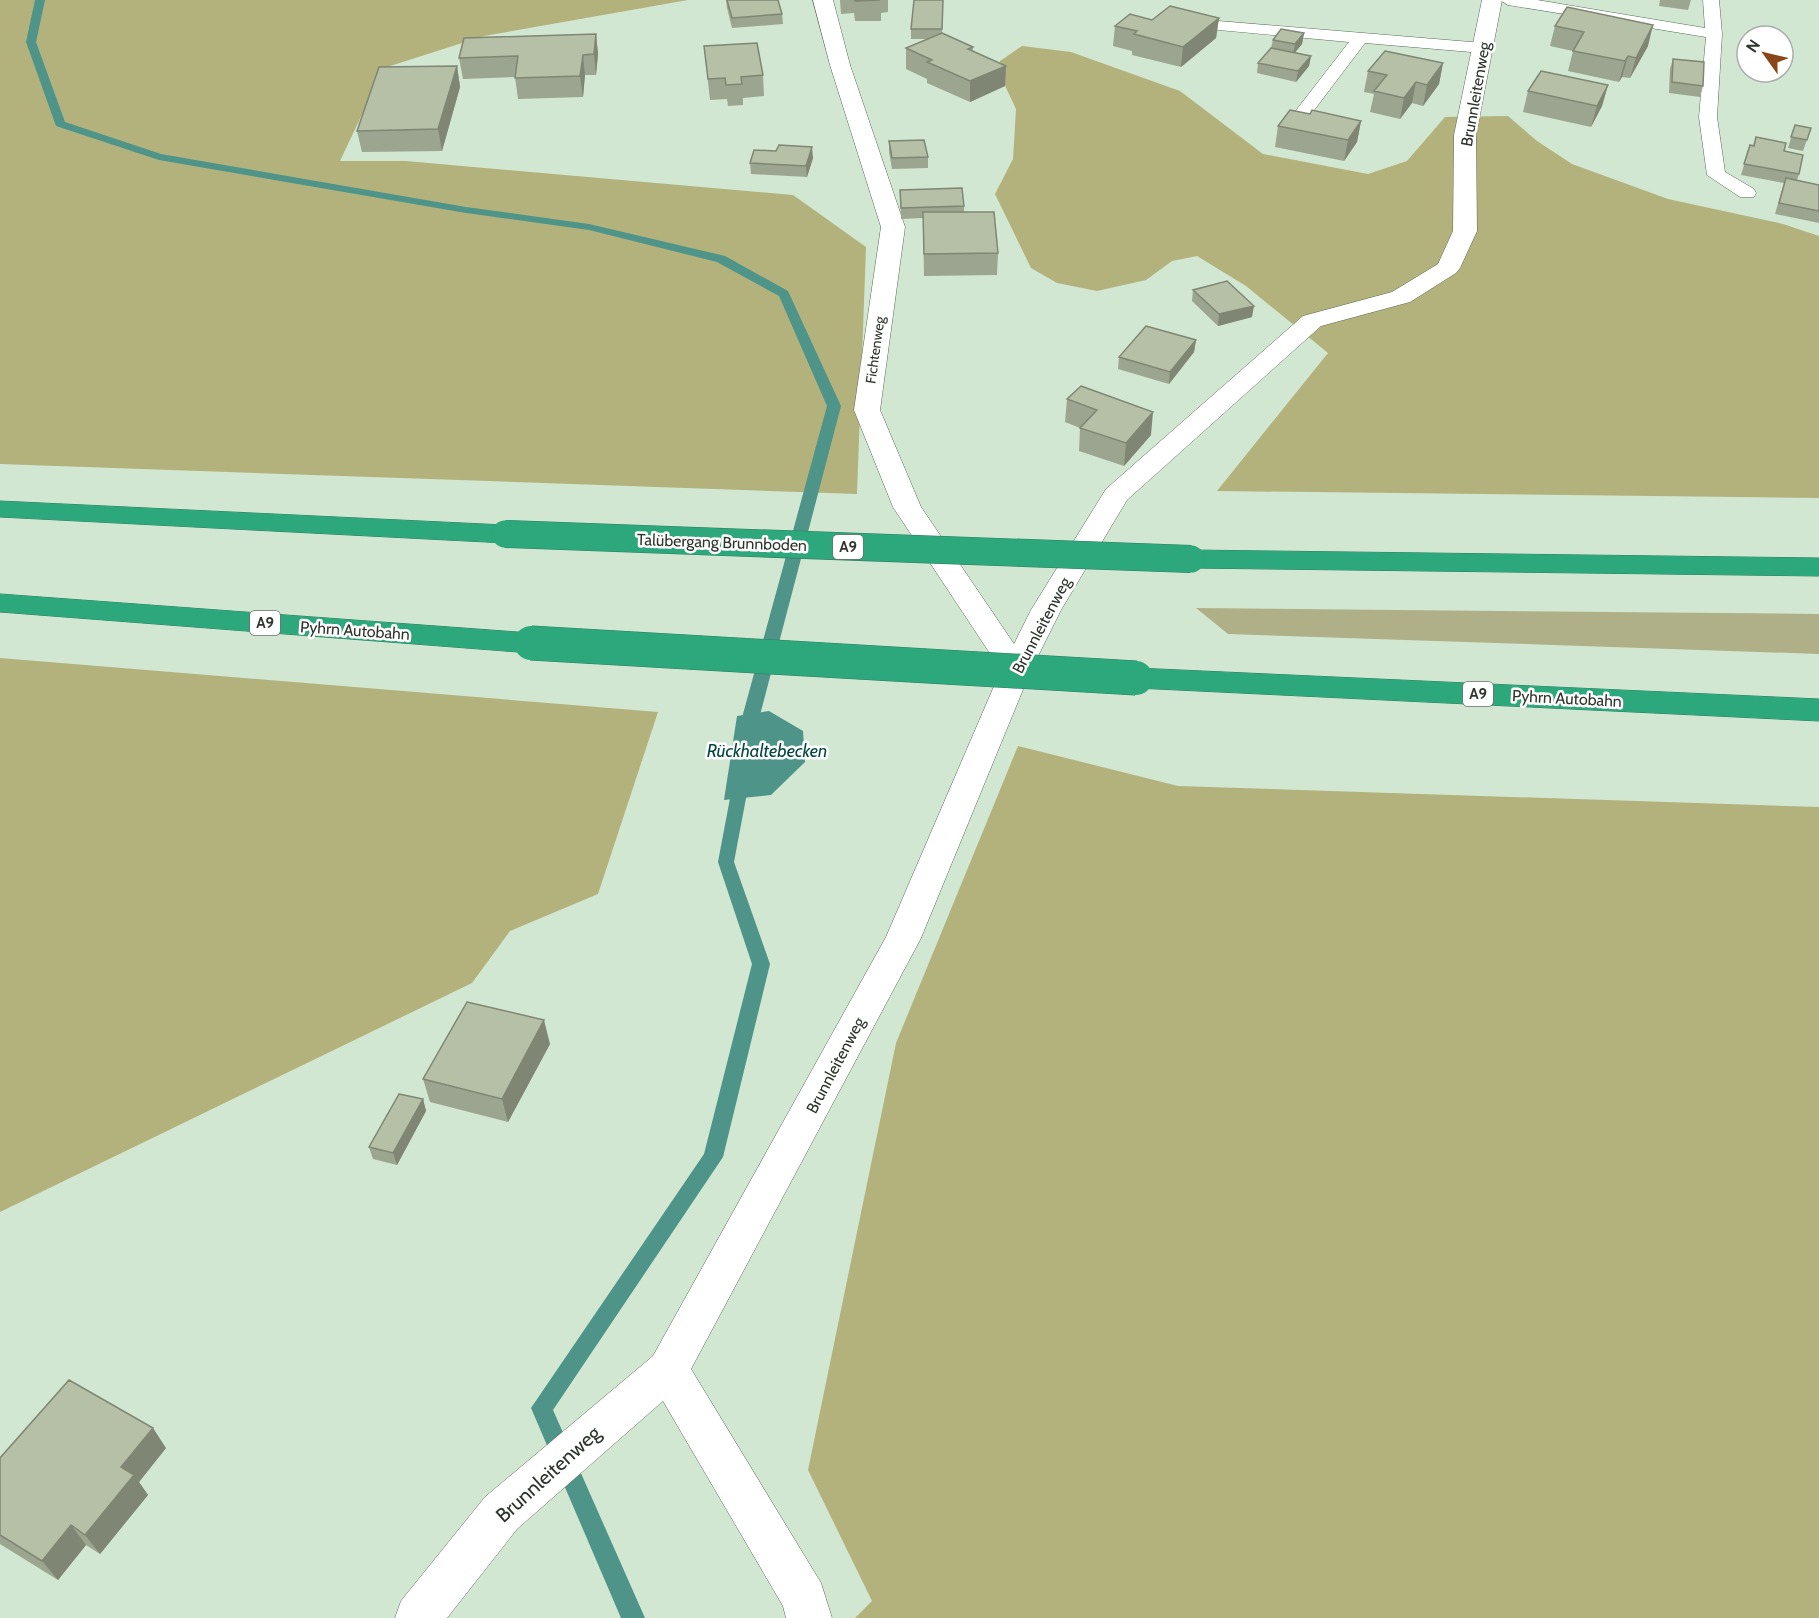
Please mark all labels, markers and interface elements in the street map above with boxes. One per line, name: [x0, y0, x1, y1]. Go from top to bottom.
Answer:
north arrow: [1735, 24, 1795, 84]
text: N: [1742, 36, 1764, 56]
street label: Brunnleitenweg: [1457, 39, 1494, 148]
street label: Fichtenweg: [861, 314, 889, 385]
street label: Talübergang Brunnboden: [637, 530, 807, 555]
road number: A9: [833, 535, 863, 559]
street label: Brunnleitenweg: [1008, 573, 1075, 677]
road number: A9: [250, 611, 280, 635]
street label: Pyhrn Autobahn: [300, 617, 410, 644]
road number: A9: [1463, 682, 1493, 706]
street label: Pyhrn Autobahn: [1512, 686, 1622, 711]
water label: Rückhaltebecken: [707, 740, 827, 762]
street label: Brunnleitenweg: [802, 1013, 869, 1117]
street label: Brunnleitenweg: [491, 1420, 606, 1527]

